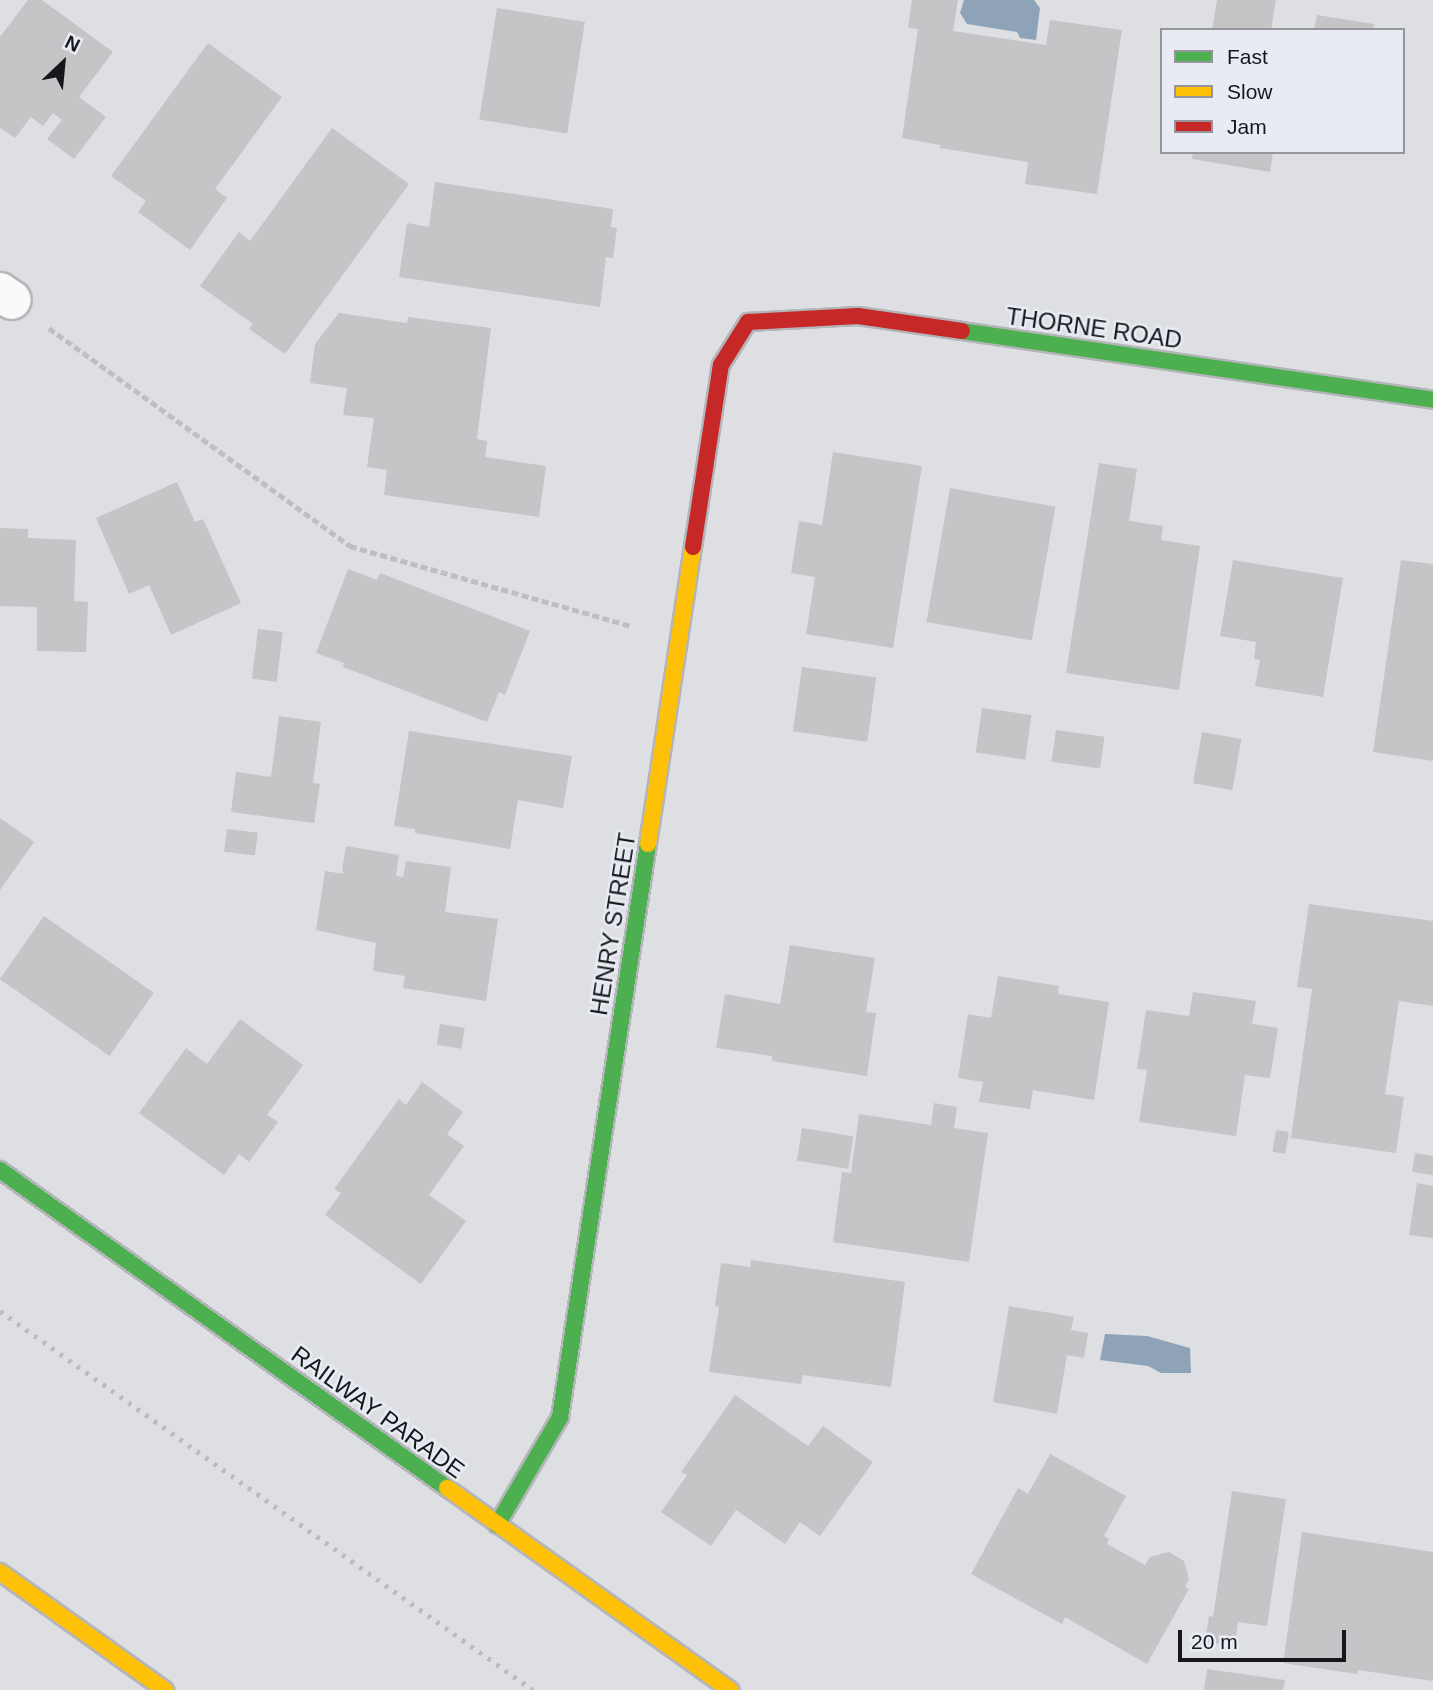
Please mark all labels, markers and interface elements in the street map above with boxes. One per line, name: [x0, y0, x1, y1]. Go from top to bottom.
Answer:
north arrow: [28, 28, 98, 98]
legend: [1160, 28, 1405, 154]
text: N: [62, 31, 83, 56]
text: Fast: [1227, 45, 1268, 68]
text: Slow: [1227, 80, 1273, 103]
text: Jam: [1227, 115, 1267, 138]
street label: THORNE ROAD: [1004, 301, 1184, 355]
street label: HENRY STREET: [584, 830, 642, 1018]
street label: RAILWAY PARADE: [286, 1339, 470, 1485]
scale bar: [1181, 1616, 1349, 1660]
text: 20 m: [1191, 1630, 1238, 1653]

